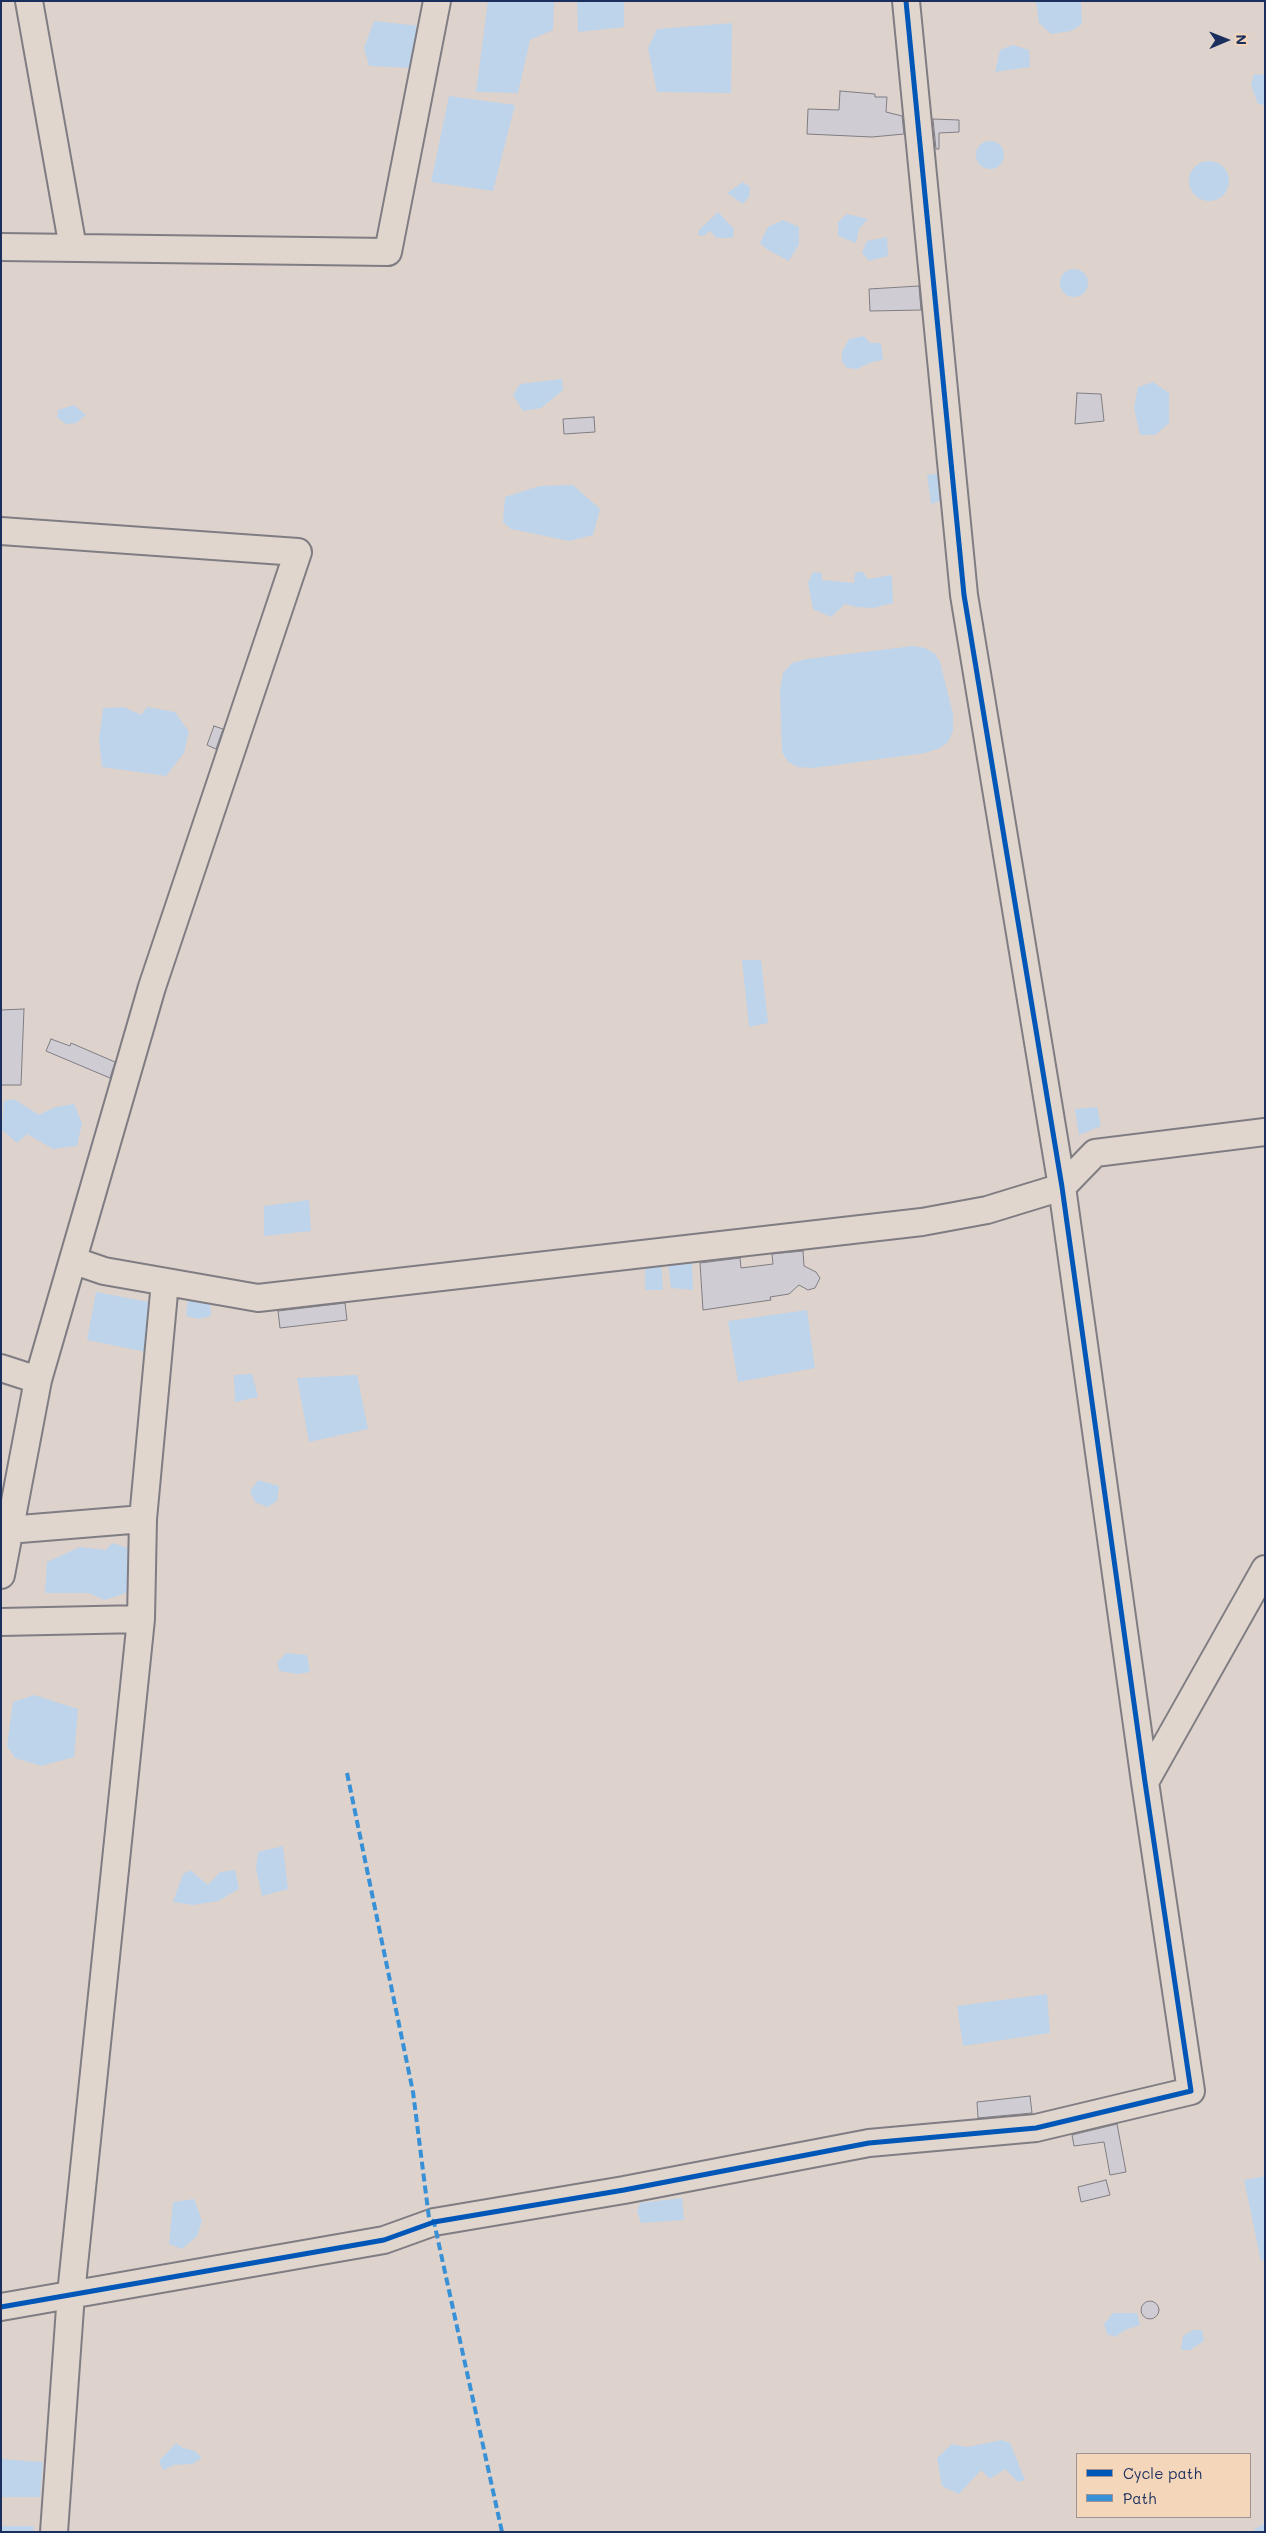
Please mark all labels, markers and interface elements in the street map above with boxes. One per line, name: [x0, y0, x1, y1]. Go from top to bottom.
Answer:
north arrow: [1201, 15, 1251, 65]
text: N: [1232, 34, 1251, 45]
legend: [1076, 2453, 1251, 2518]
text: Cycle path: [1123, 2463, 1202, 2483]
text: Path: [1123, 2488, 1157, 2508]

